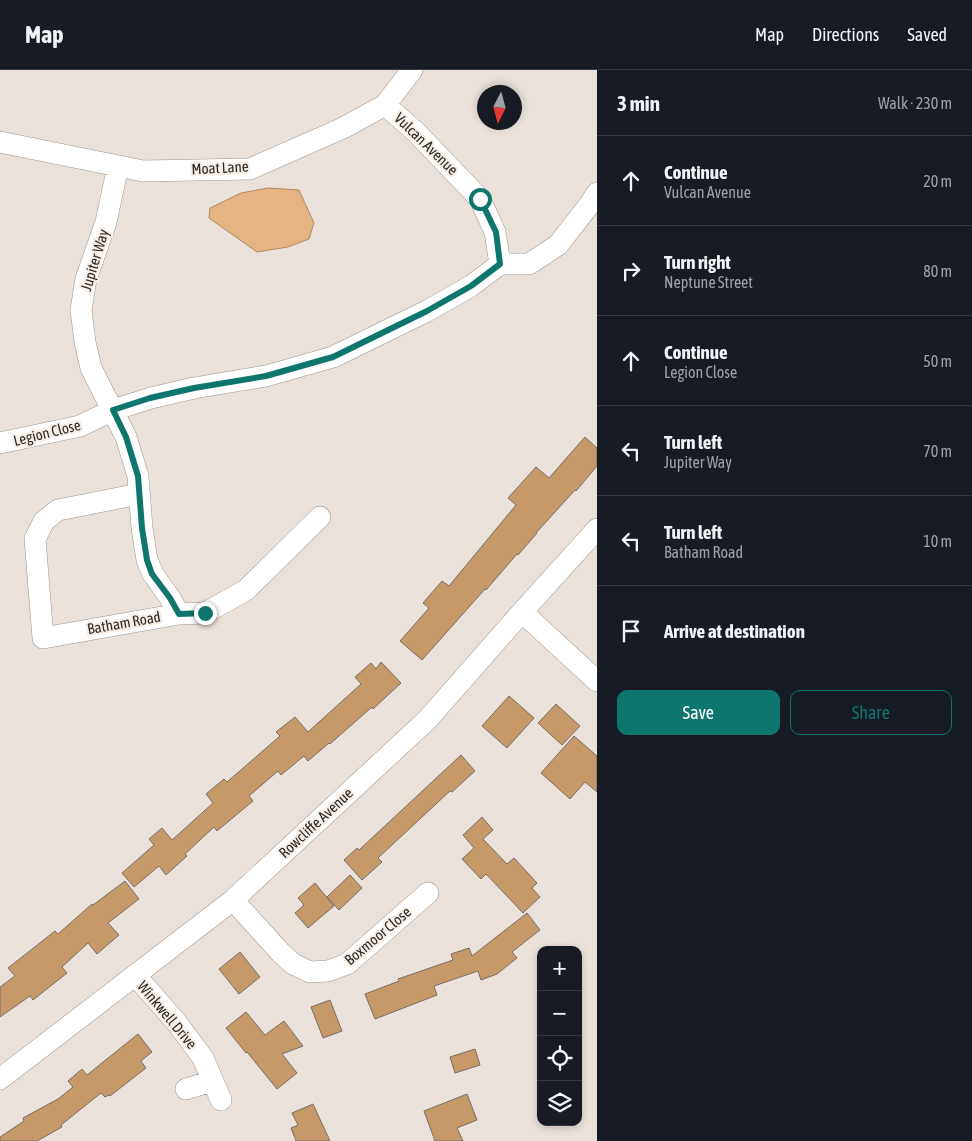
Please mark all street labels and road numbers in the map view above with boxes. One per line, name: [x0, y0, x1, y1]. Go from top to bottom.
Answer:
street label: Vulcan Avenue: [391, 109, 462, 178]
street label: Moat Lane: [191, 158, 249, 177]
street label: Jupiter Way: [77, 227, 112, 293]
street label: Legion Close: [12, 416, 82, 449]
street label: Batham Road: [86, 608, 162, 637]
street label: Rowcliffe Avenue: [275, 784, 356, 861]
street label: Boxmoor Close: [341, 903, 414, 968]
street label: Winkwell Drive: [134, 977, 201, 1052]

